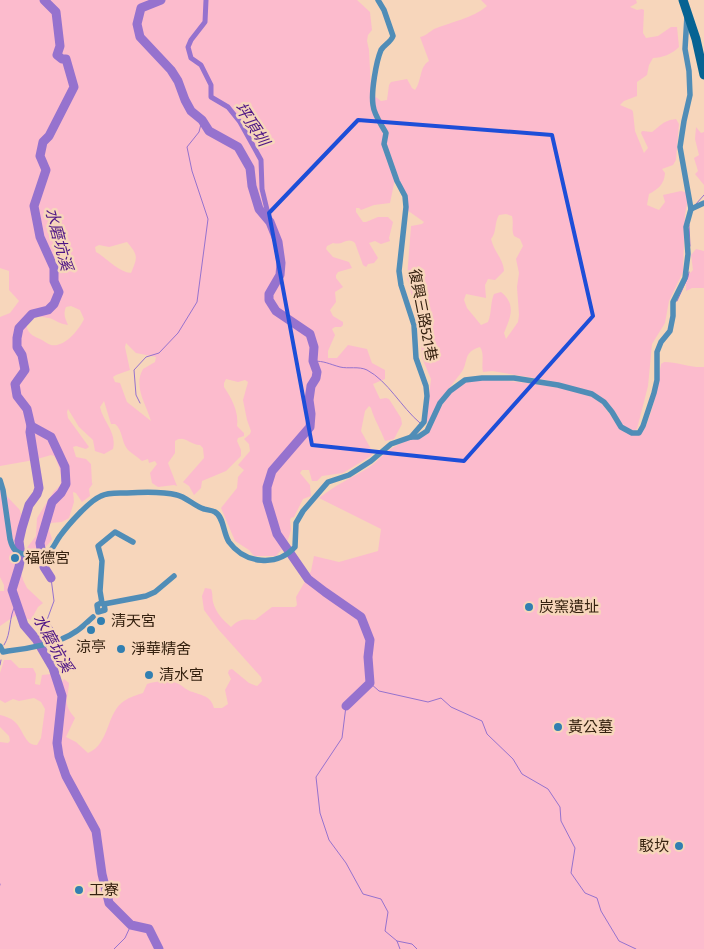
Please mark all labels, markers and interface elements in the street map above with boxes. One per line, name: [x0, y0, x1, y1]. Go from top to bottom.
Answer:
water label: 坪頂圳: [231, 99, 274, 151]
water label: 水磨坑溪: [42, 206, 77, 274]
street label: 復興三路521巷: [405, 267, 441, 363]
place label: 福德宮: [25, 549, 70, 567]
marker: 福德宮: [9, 552, 21, 564]
place label: 炭窯遺址: [539, 598, 599, 616]
marker: 炭窯遺址: [523, 601, 535, 613]
water label: 水磨坑溪: [29, 610, 78, 677]
place label: 清天宮: [111, 612, 156, 630]
marker: 清天宮: [95, 615, 107, 627]
marker: 涼亭: [85, 624, 97, 636]
place label: 涼亭: [76, 638, 106, 656]
place label: 淨華精舍: [131, 640, 191, 658]
marker: 淨華精舍: [115, 643, 127, 655]
place label: 清水宮: [159, 666, 204, 684]
marker: 清水宮: [143, 669, 155, 681]
place label: 黃公墓: [568, 718, 613, 736]
marker: 黃公墓: [552, 721, 564, 733]
place label: 駁坎: [639, 837, 669, 855]
marker: 駁坎: [673, 840, 685, 852]
place label: 工寮: [89, 881, 119, 899]
marker: 工寮: [73, 884, 85, 896]

